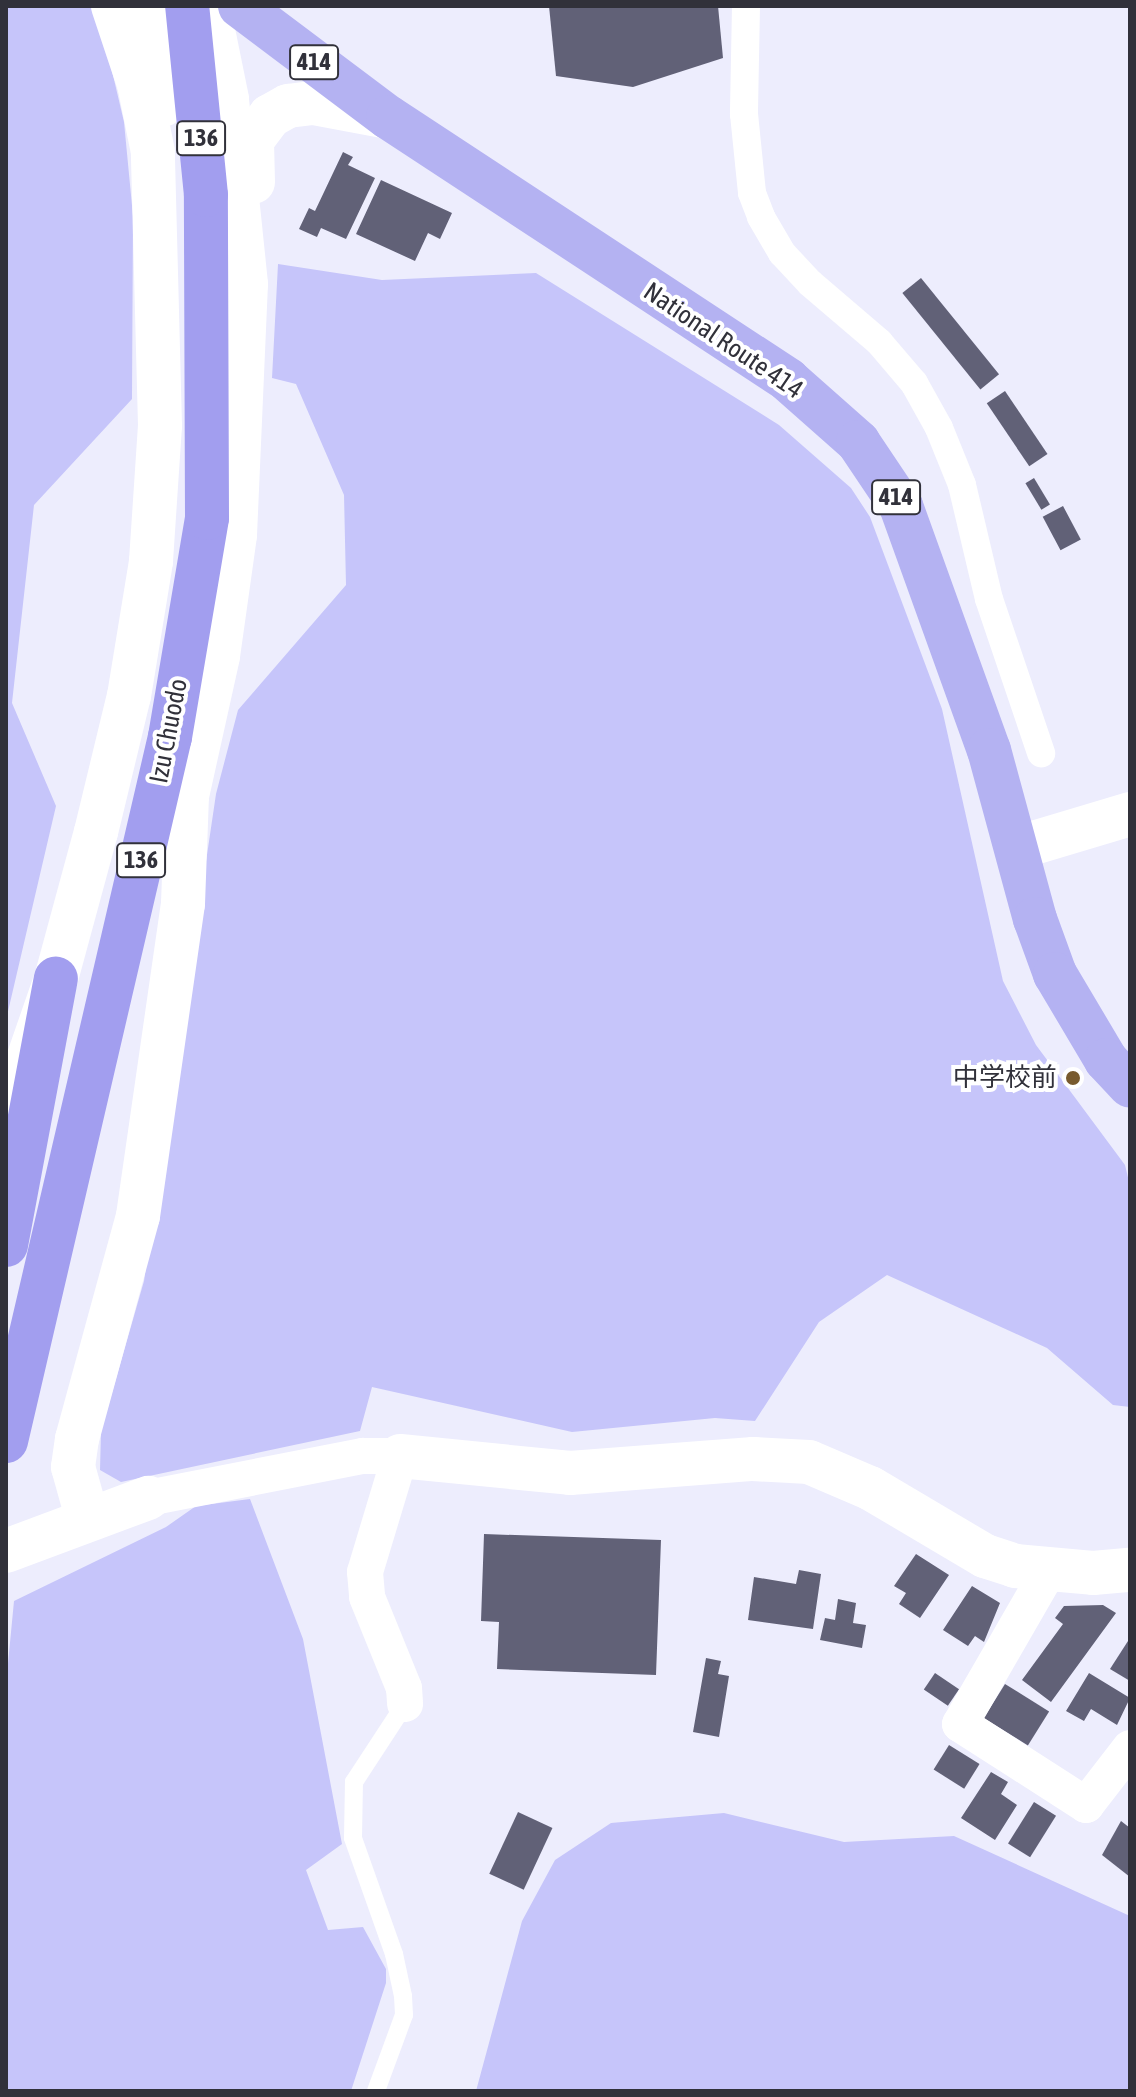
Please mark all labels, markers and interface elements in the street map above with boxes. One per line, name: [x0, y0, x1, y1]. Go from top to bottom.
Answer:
road number: 414: [288, 42, 340, 82]
road number: 136: [175, 118, 227, 158]
street label: National Route 414: [637, 276, 809, 406]
road number: 414: [870, 477, 922, 517]
street label: Izu Chuodo: [144, 676, 194, 786]
road number: 136: [115, 840, 167, 880]
place label: 中学校前: [953, 1062, 1057, 1094]
marker: 中学校前: [1064, 1069, 1082, 1087]

